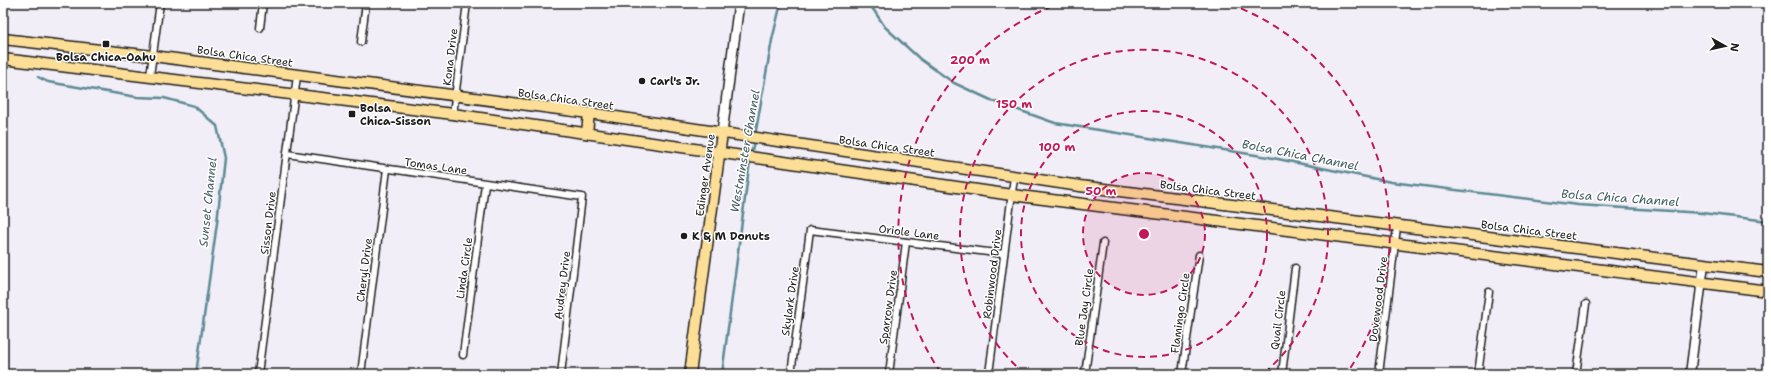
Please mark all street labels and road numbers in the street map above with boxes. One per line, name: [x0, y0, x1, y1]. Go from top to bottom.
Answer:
street label: Kona Drive: [440, 28, 461, 87]
street label: Bolsa Chica Street: [196, 42, 294, 71]
street label: Bolsa Chica Street: [517, 85, 615, 114]
street label: Bolsa Chica Street: [838, 132, 936, 161]
street label: Edinger Avenue: [692, 133, 719, 217]
street label: Tomas Lane: [404, 155, 468, 178]
street label: Bolsa Chica Street: [1159, 177, 1257, 204]
street label: Sisson Drive: [257, 191, 280, 256]
street label: Bolsa Chica Street: [1480, 217, 1578, 244]
street label: Oriole Lane: [878, 221, 940, 244]
street label: Robinwood Drive: [980, 228, 1005, 320]
street label: Linda Circle: [453, 236, 476, 300]
street label: Cheryl Drive: [353, 237, 376, 303]
street label: Audrey Drive: [551, 250, 574, 320]
street label: Dovewood Drive: [1366, 255, 1391, 343]
street label: Skylark Drive: [778, 265, 803, 337]
street label: Blue Jay Circle: [1072, 267, 1097, 347]
street label: Sparrow Drive: [876, 269, 901, 345]
street label: Flamingo Circle: [1167, 272, 1194, 354]
street label: Quail Circle: [1267, 289, 1290, 351]

